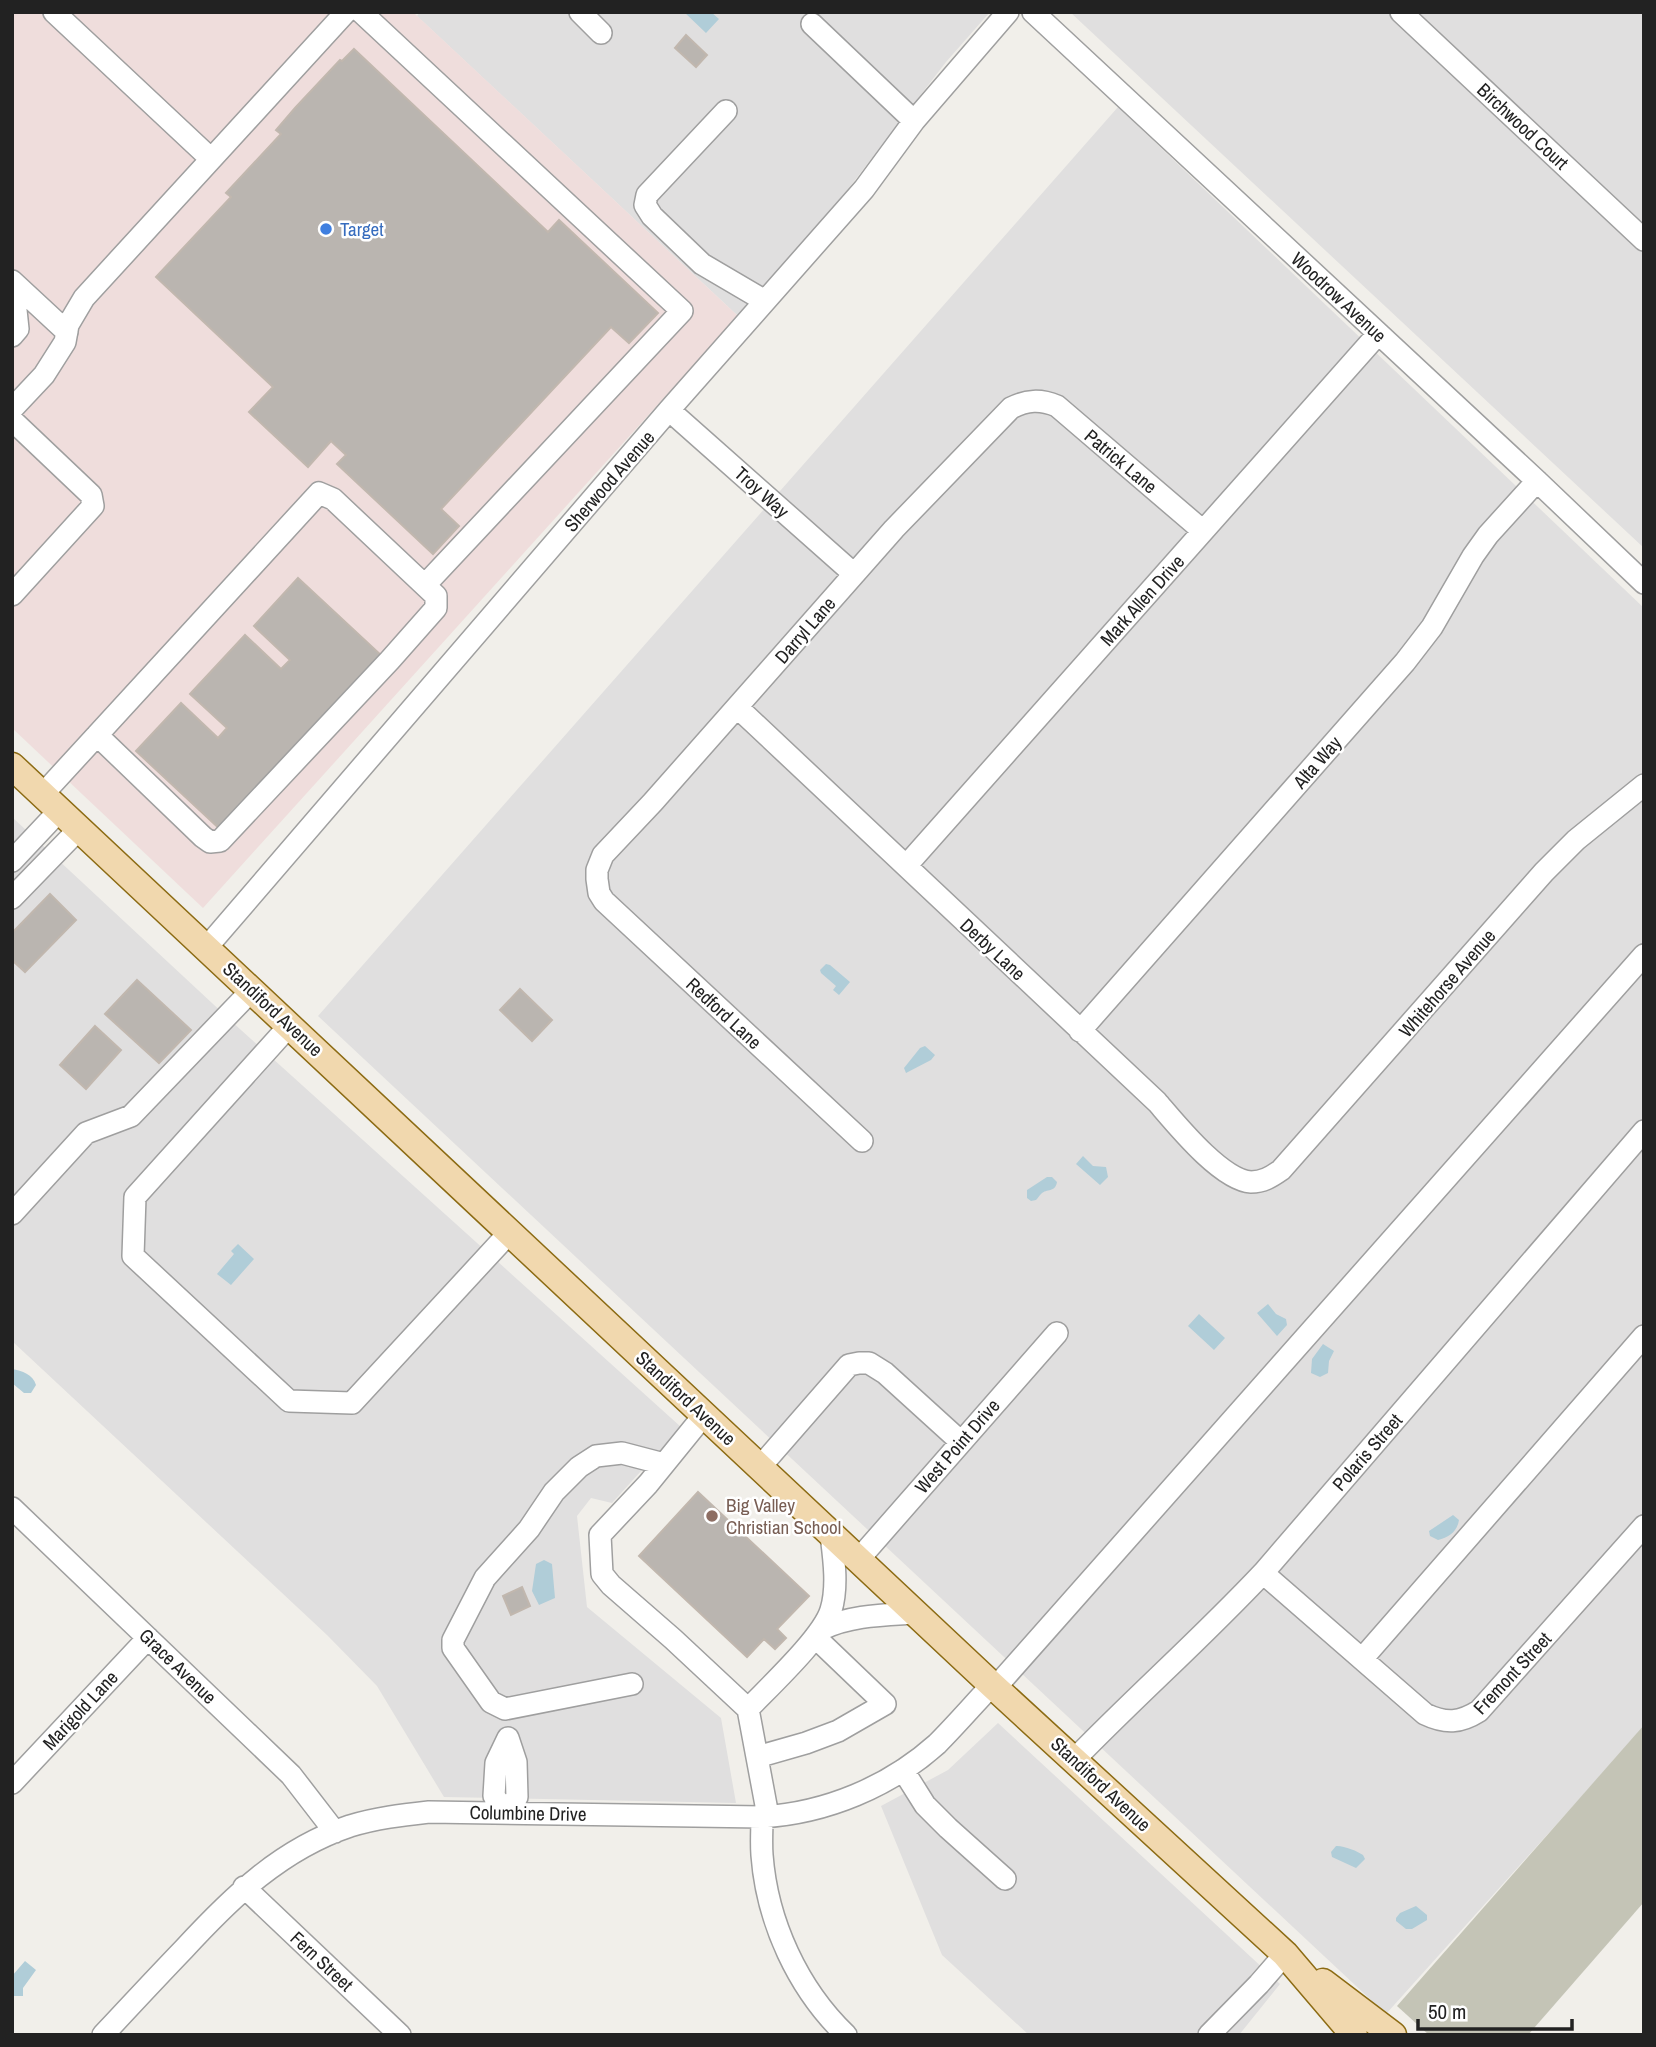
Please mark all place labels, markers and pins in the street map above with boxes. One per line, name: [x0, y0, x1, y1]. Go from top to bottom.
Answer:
place label: Target: [340, 216, 384, 242]
marker: Target: [318, 221, 334, 237]
place label: Big Valley Christian School: [726, 1492, 841, 1540]
marker: Big Valley Christian School: [704, 1508, 720, 1524]

